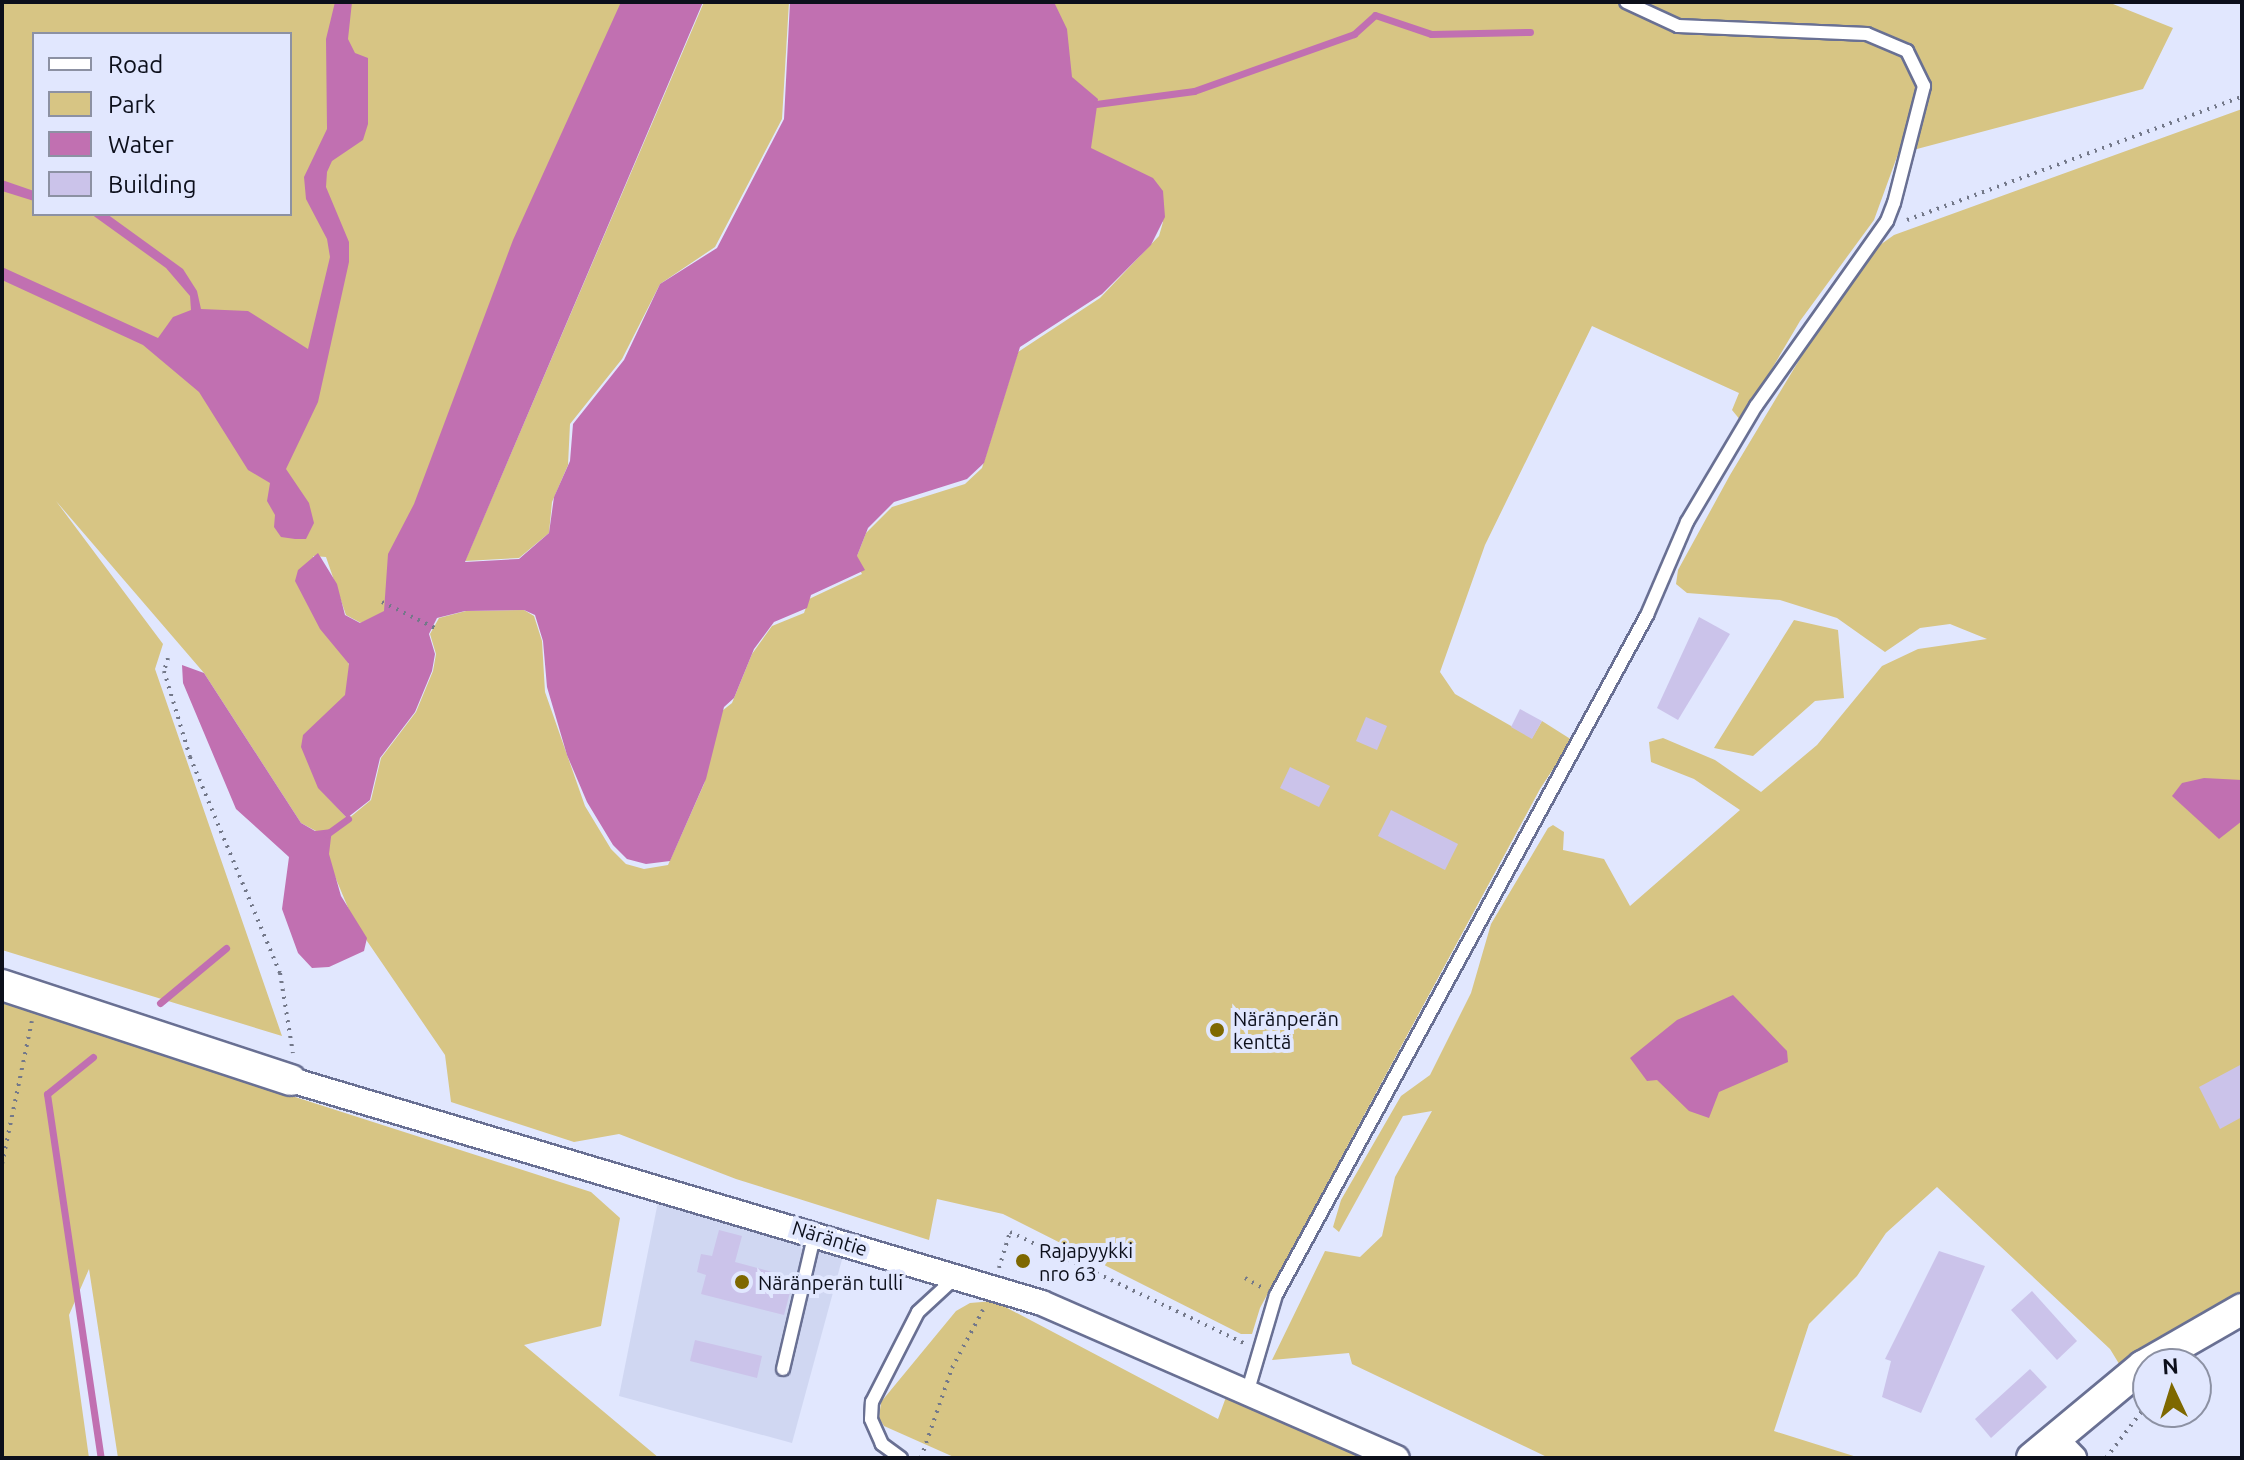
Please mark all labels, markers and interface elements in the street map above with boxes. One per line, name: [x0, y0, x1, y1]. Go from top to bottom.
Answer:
legend: [32, 32, 292, 216]
text: Road: [108, 51, 163, 78]
text: Park: [108, 91, 156, 118]
text: Water: [108, 131, 174, 158]
text: Building: [108, 171, 196, 198]
place label: Näränperän kenttä: [1233, 1006, 1339, 1053]
marker: Näränperän kenttä: [1208, 1021, 1226, 1039]
street label: Näräntie: [789, 1215, 871, 1261]
place label: Rajapyykki nro 63: [1039, 1238, 1133, 1285]
marker: Rajapyykki nro 63: [1014, 1252, 1032, 1270]
place label: Näränperän tulli: [758, 1270, 903, 1294]
marker: Näränperän tulli: [733, 1273, 751, 1291]
north arrow: [2132, 1348, 2212, 1428]
text: N: [2161, 1353, 2179, 1379]

